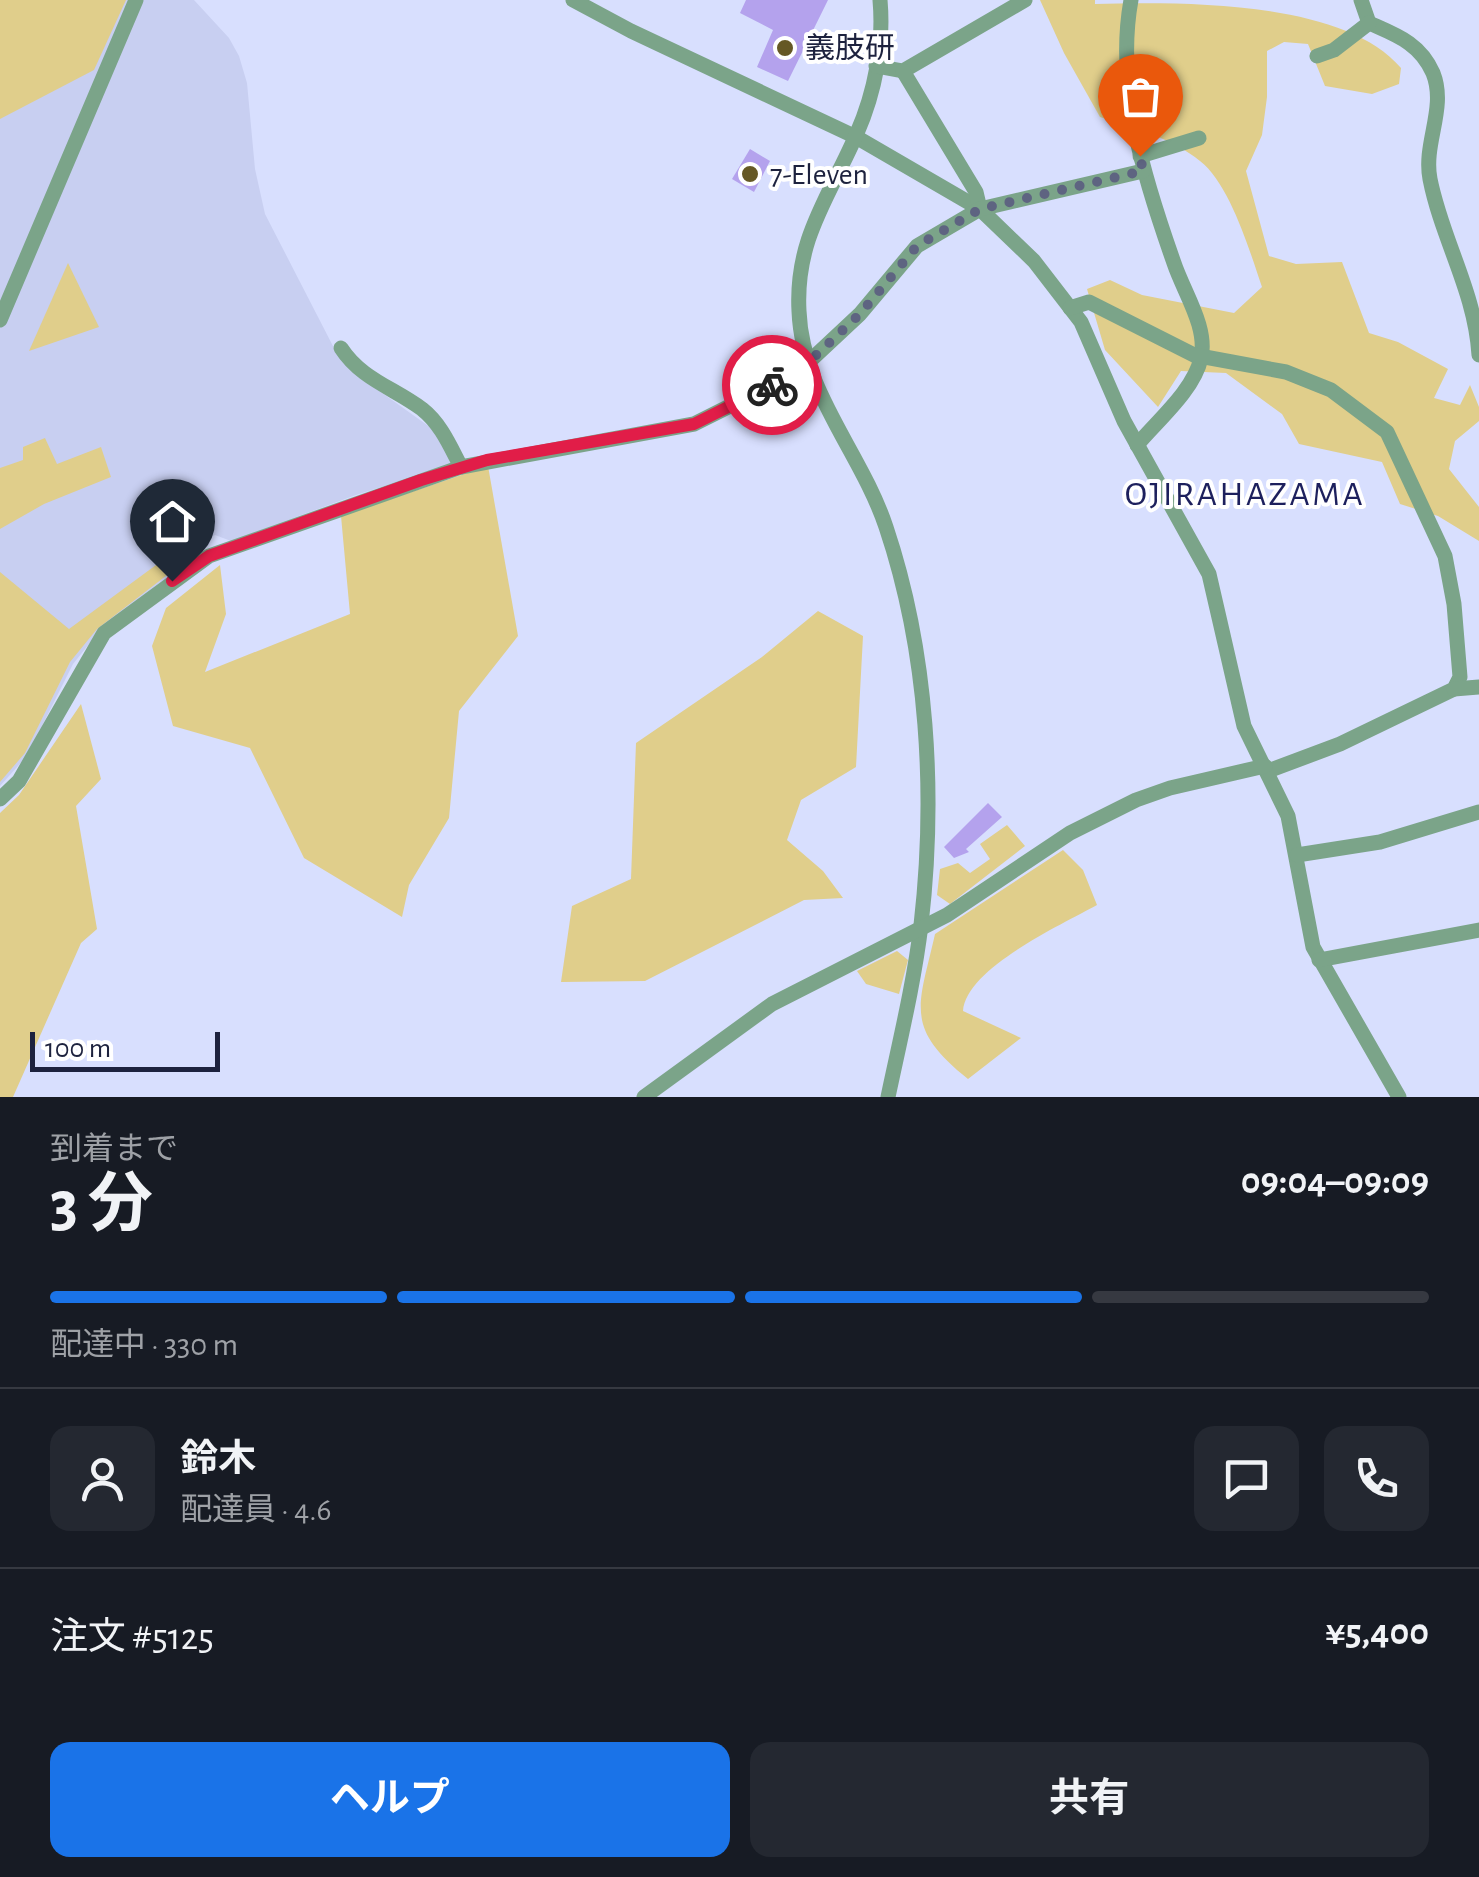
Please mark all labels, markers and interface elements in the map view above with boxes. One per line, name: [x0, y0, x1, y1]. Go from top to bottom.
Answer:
place label: 義肢研: [805, 32, 895, 64]
marker: 義肢研: [774, 37, 796, 59]
pin: [1098, 54, 1183, 157]
icon: bag: [1113, 69, 1168, 124]
place label: 7-Eleven: [770, 160, 868, 190]
marker: 7-Eleven: [739, 163, 761, 185]
courier: [722, 335, 822, 435]
icon: bike: [745, 358, 800, 413]
district label: OJIRAHAZAMA: [1125, 477, 1365, 512]
pin: [130, 479, 215, 582]
icon: home: [145, 494, 200, 549]
scale bar: [30, 1027, 220, 1072]
text: 100 m: [45, 1035, 111, 1063]
text: 到着まで: [50, 1133, 178, 1165]
text: 09:04–09:09: [1241, 1163, 1429, 1201]
text: 3 分: [50, 1173, 153, 1238]
text: 配達中 · 330 m: [50, 1329, 238, 1361]
button: person: [50, 1426, 155, 1531]
button: chat: [1194, 1426, 1299, 1531]
button: phone: [1324, 1426, 1429, 1531]
text: 鈴木: [180, 1441, 256, 1479]
text: 配達員 · 4.6: [180, 1494, 332, 1526]
text: ¥5,400: [1325, 1614, 1429, 1652]
text: 注文 #5125: [50, 1619, 214, 1657]
button: ヘルプ: [50, 1742, 730, 1857]
button: 共有: [750, 1742, 1429, 1857]

